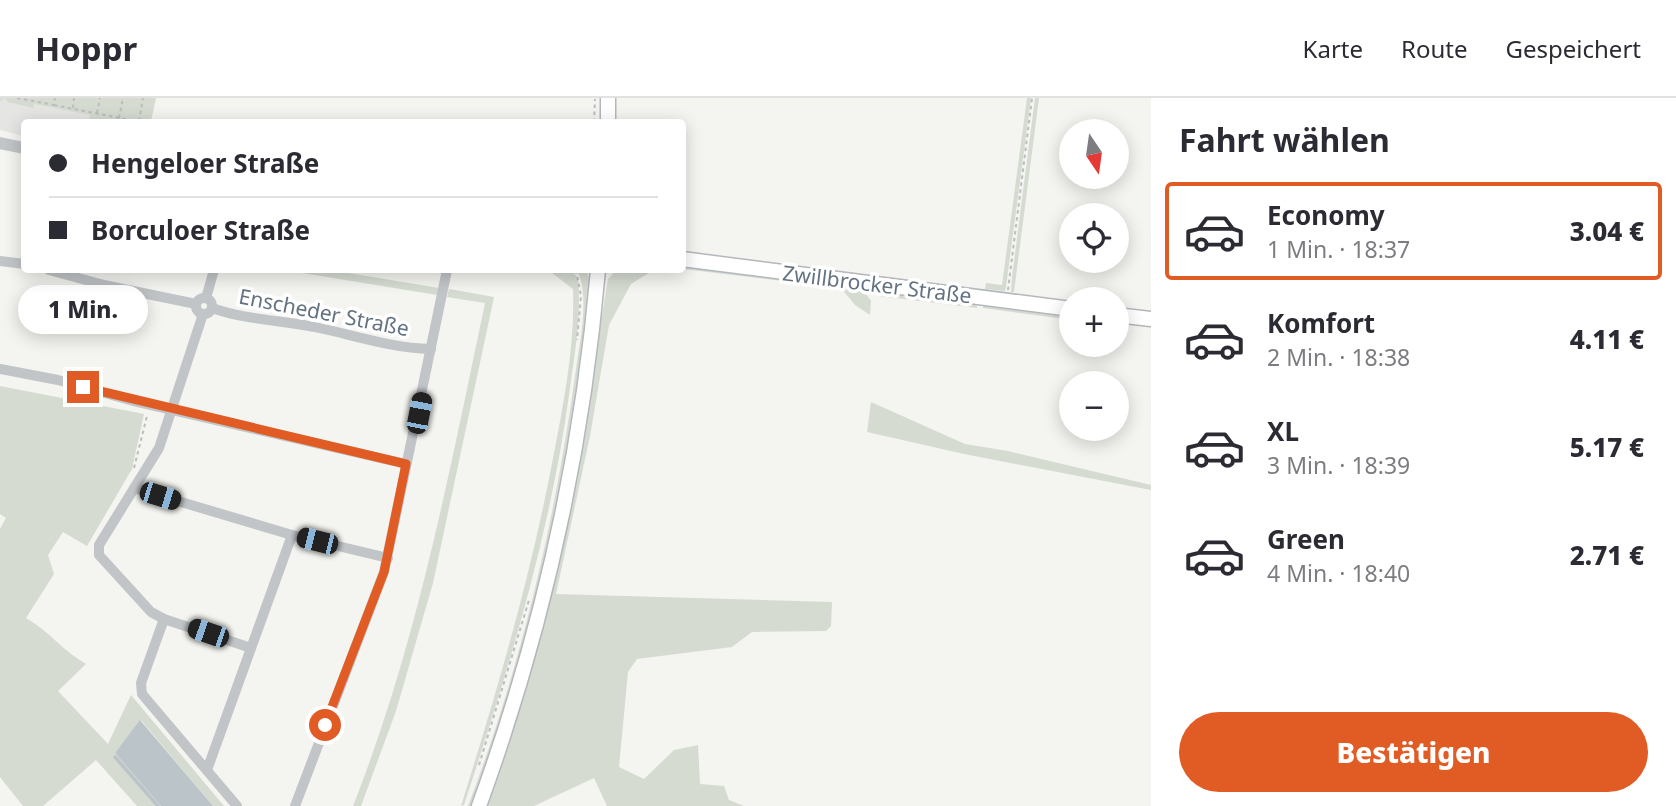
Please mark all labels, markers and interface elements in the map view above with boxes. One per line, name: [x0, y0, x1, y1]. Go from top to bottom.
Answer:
text: Hoppr: [35, 26, 137, 71]
text: Karte: [1303, 32, 1363, 65]
text: Route: [1401, 32, 1468, 65]
text: Gespeichert: [1506, 32, 1641, 65]
text: Fahrt wählen: [1179, 118, 1390, 161]
north arrow: [1059, 119, 1129, 189]
map controls: [1059, 119, 1129, 441]
text: Hengeloer Straße: [91, 145, 319, 181]
text: Economy: [1267, 197, 1385, 233]
icon: car: [1183, 200, 1246, 263]
button: locate: [1059, 203, 1129, 273]
text: Borculoer Straße: [91, 212, 310, 248]
text: 3.04 €: [1570, 213, 1644, 249]
text: 1 Min. · 18:37: [1267, 233, 1410, 265]
street label: Zwillbrocker Straße: [781, 259, 973, 309]
street label: Enscheder Straße: [237, 282, 411, 342]
callout: 1 Min.: [18, 286, 148, 334]
button: +: [1059, 287, 1129, 357]
text: 1 Min.: [48, 293, 118, 325]
text: Komfort: [1267, 305, 1375, 341]
icon: car: [1183, 308, 1246, 371]
text: 4.11 €: [1570, 321, 1644, 357]
text: 2 Min. · 18:38: [1267, 341, 1410, 373]
route end: [67, 371, 99, 403]
button: −: [1059, 371, 1129, 441]
car: [405, 390, 434, 436]
text: XL: [1267, 413, 1299, 449]
icon: car: [1183, 416, 1246, 479]
text: 5.17 €: [1570, 429, 1644, 465]
text: 3 Min. · 18:39: [1267, 449, 1410, 481]
car: [137, 480, 184, 512]
text: Green: [1267, 521, 1345, 557]
icon: car: [1183, 524, 1246, 587]
car: [295, 526, 340, 556]
text: 2.71 €: [1570, 537, 1644, 573]
text: 4 Min. · 18:40: [1267, 557, 1410, 589]
car: [185, 616, 232, 650]
route start: [309, 709, 341, 741]
button: Bestätigen: [1179, 712, 1648, 792]

